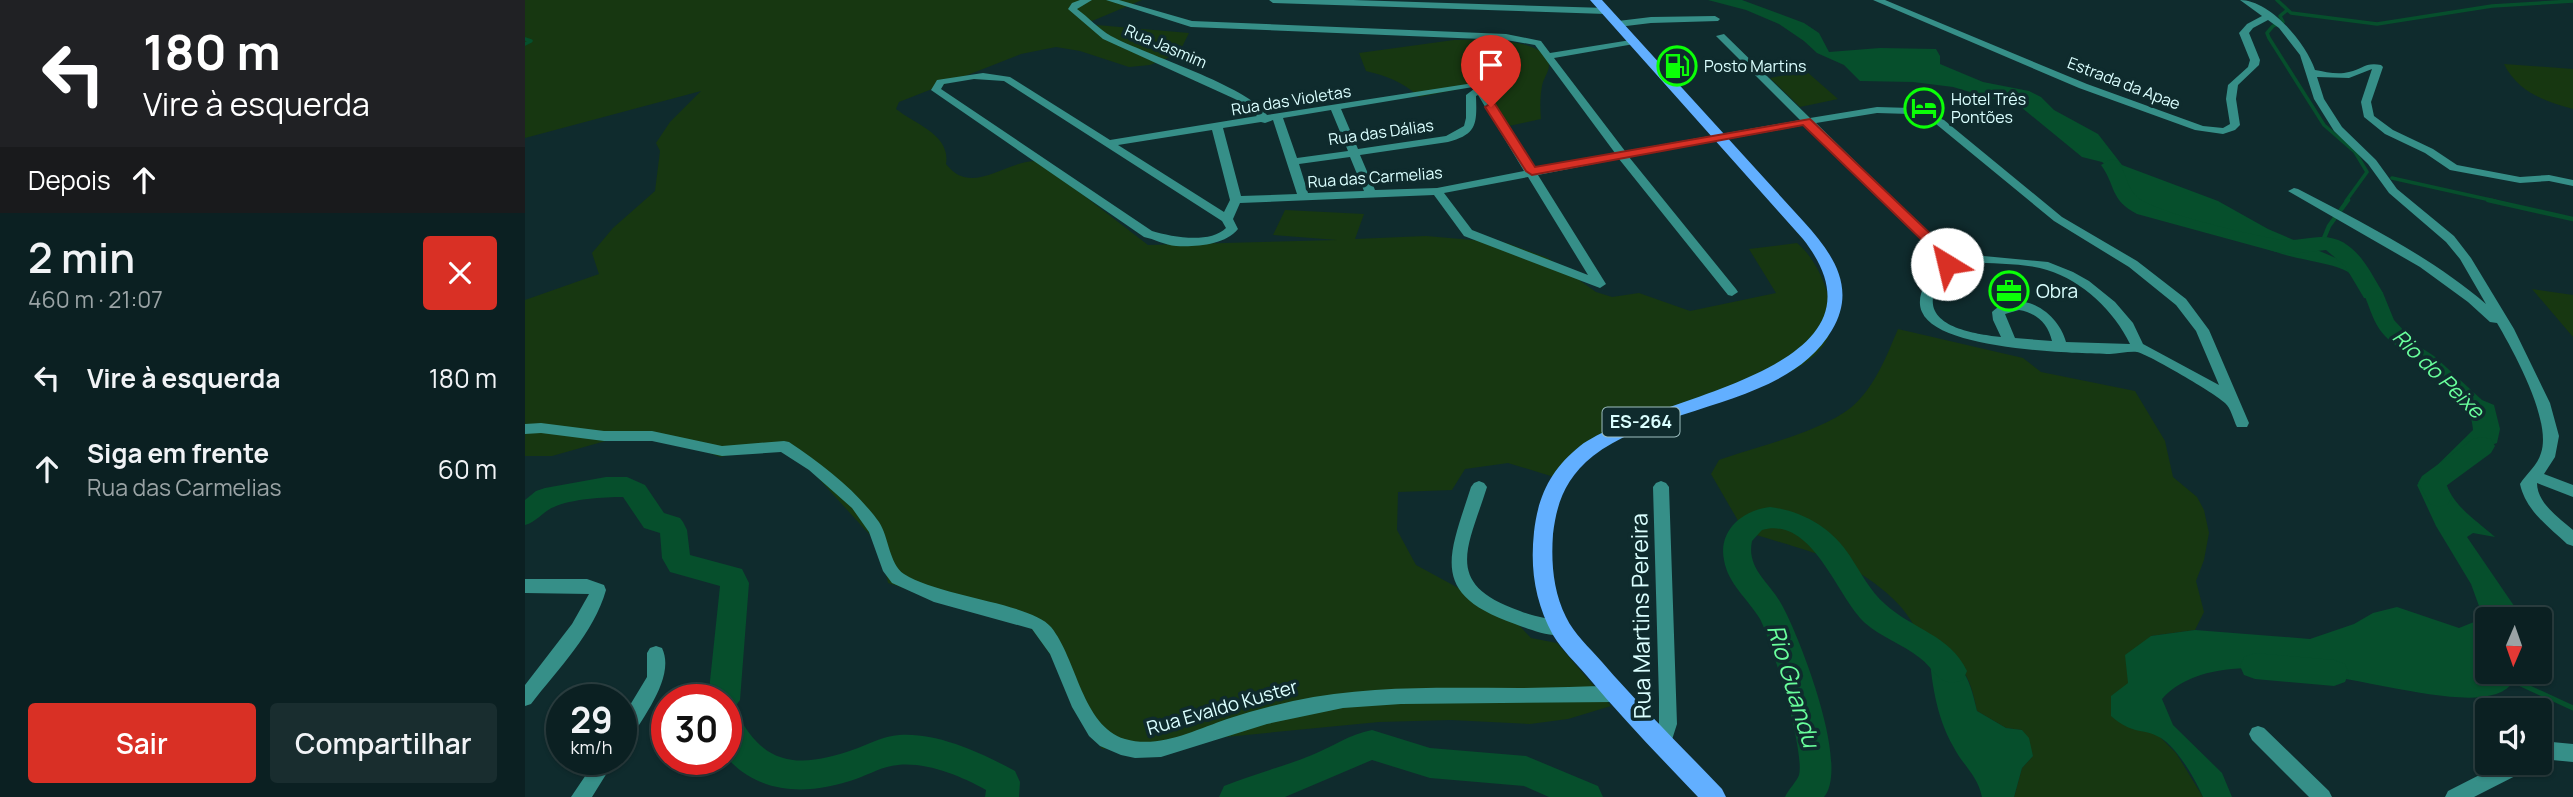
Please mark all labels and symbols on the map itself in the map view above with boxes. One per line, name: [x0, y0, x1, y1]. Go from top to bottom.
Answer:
street label: Rua Jasmim: [1122, 19, 1210, 73]
pin: [1461, 35, 1521, 107]
fuel station icon: Posto Martins: [1656, 45, 1698, 87]
street label: Estrada da Apae: [2064, 51, 2184, 115]
place label: Posto Martins: [1704, 55, 1806, 77]
street label: Rua das Violetas: [1230, 80, 1352, 120]
hotel icon: Hotel Três Pontões: [1903, 87, 1945, 129]
place label: Hotel Três Pontões: [1951, 88, 2026, 128]
street label: Rua das Dálias: [1327, 114, 1435, 150]
street label: Rua das Carmelias: [1307, 161, 1443, 193]
position arrow: [1910, 227, 1984, 301]
office icon: Obra: [1988, 270, 2030, 312]
place label: Obra: [2036, 278, 2078, 304]
water label: Rio do Peixe: [2387, 323, 2492, 425]
road number: ES-264: [1603, 408, 1679, 436]
street label: Rua Martins Pereira: [1622, 513, 1658, 719]
north arrow: [2475, 607, 2551, 684]
water label: Rio Guandu: [1760, 620, 1829, 753]
street label: Rua Evaldo Kuster: [1143, 673, 1301, 741]
speed limit sign: 30: [651, 684, 742, 775]

